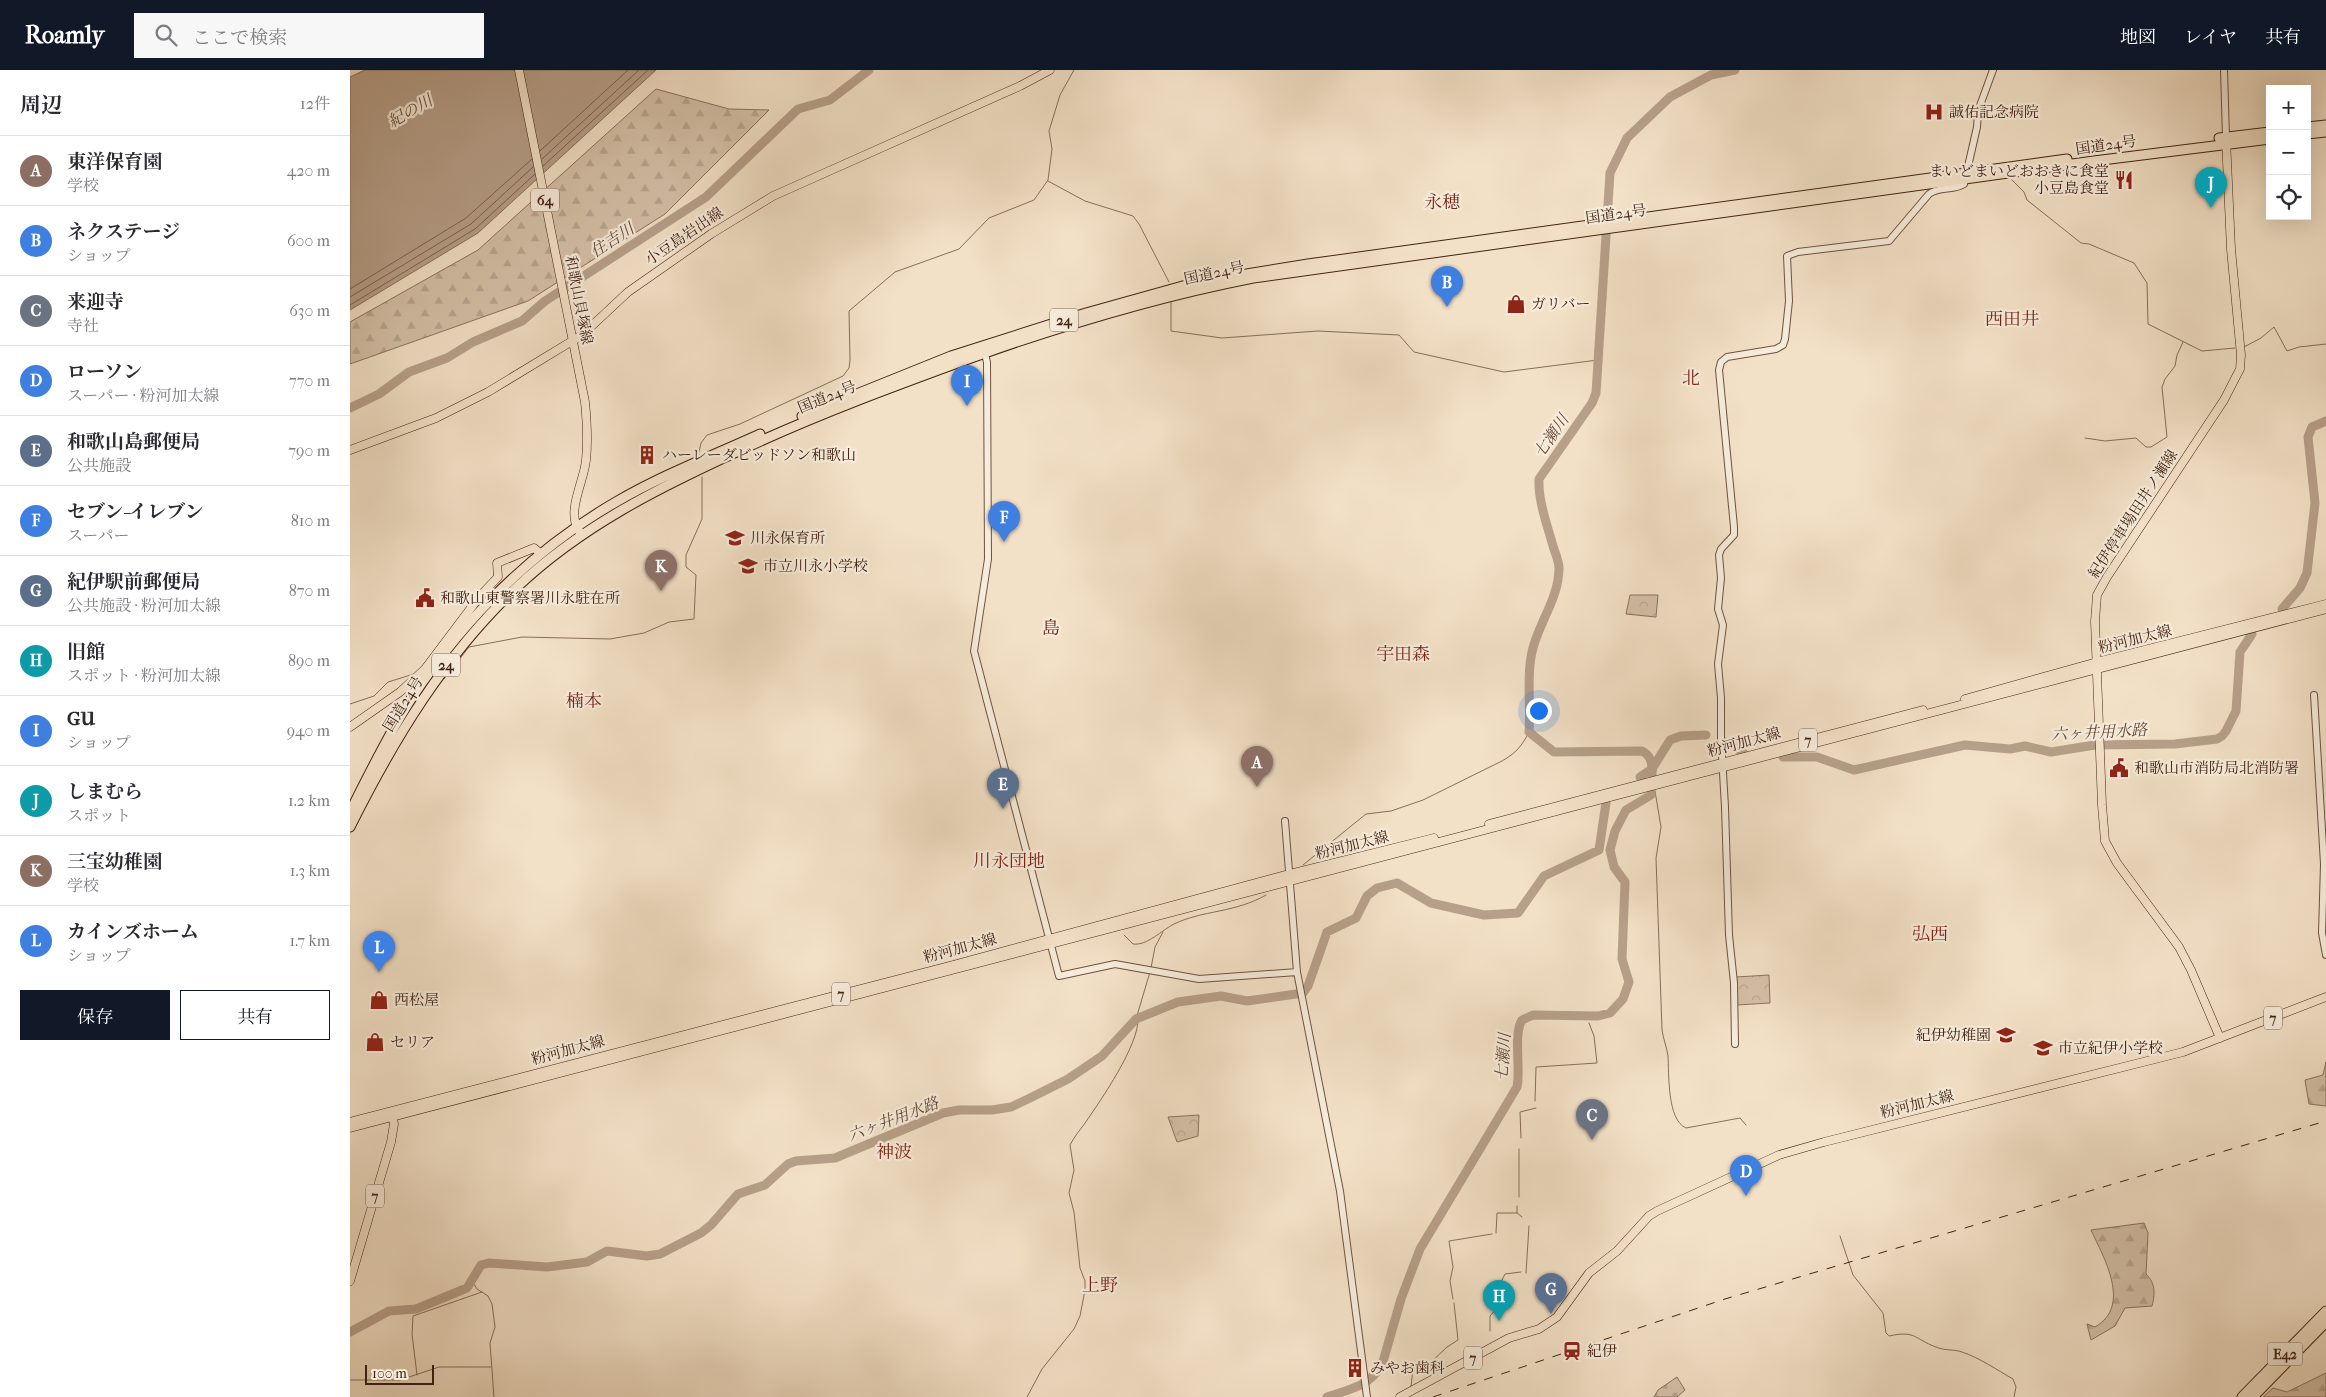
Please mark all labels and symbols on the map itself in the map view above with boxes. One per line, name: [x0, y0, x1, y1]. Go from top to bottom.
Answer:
water label: 紀の川: [384, 90, 437, 131]
hospital icon: 誠佑記念病院: [1923, 101, 1945, 123]
place label: 誠佑記念病院: [1949, 103, 2039, 121]
street label: 国道24号: [2074, 132, 2138, 158]
place label: まいどまいどおおきに食堂 小豆島食堂: [1929, 162, 2109, 197]
pin: J: [2195, 167, 2227, 208]
restaurant icon: まいどまいどおおきに食堂 小豆島食堂: [2113, 169, 2135, 191]
road number: 64: [531, 188, 559, 212]
district label: 永穂: [1424, 192, 1460, 213]
street label: 国道24号: [1584, 201, 1648, 227]
street label: 小豆島岩出線: [642, 203, 726, 269]
water label: 住吉川: [587, 218, 639, 261]
street label: 和歌山貝塚線: [562, 254, 596, 346]
street label: 国道24号: [1182, 258, 1246, 288]
pin: B: [1431, 266, 1463, 307]
shop icon: ガリバー: [1505, 293, 1527, 315]
place label: ガリバー: [1531, 295, 1591, 313]
road number: 24: [1050, 308, 1078, 332]
district label: 西田井: [1985, 309, 2039, 330]
pin: I: [951, 365, 983, 406]
district label: 北: [1682, 368, 1700, 389]
street label: 国道24号: [795, 377, 859, 417]
water label: 七瀬川: [1529, 409, 1574, 461]
building icon: ハーレーダビッドソン和歌山: [636, 444, 658, 466]
place label: ハーレーダビッドソン和歌山: [662, 446, 856, 464]
street label: 紀伊停車場田井ノ瀬線: [2085, 446, 2181, 582]
pin: F: [988, 501, 1020, 542]
school or university icon: 川永保育所: [724, 527, 746, 549]
place label: 川永保育所: [750, 529, 825, 547]
pin: K: [645, 550, 677, 591]
school or university icon: 市立川永小学校: [737, 555, 759, 577]
place label: 市立川永小学校: [763, 557, 868, 575]
public building icon: 和歌山東警察署川永駐在所: [414, 587, 436, 609]
place label: 和歌山東警察署川永駐在所: [440, 589, 620, 607]
district label: 島: [1042, 618, 1060, 639]
street label: 粉河加太線: [2096, 621, 2174, 657]
district label: 宇田森: [1376, 644, 1430, 665]
road number: 24: [432, 654, 460, 676]
street label: 国道24号: [379, 673, 427, 735]
district label: 楠本: [566, 691, 602, 712]
your location: [1526, 698, 1552, 724]
water label: 六ヶ井用水路: [2051, 720, 2148, 744]
street label: 粉河加太線: [1705, 724, 1783, 760]
road number: 7: [1799, 728, 1817, 752]
pin: A: [1241, 746, 1273, 787]
public building icon: 和歌山市消防局北消防署: [2108, 757, 2130, 779]
place label: 和歌山市消防局北消防署: [2134, 759, 2299, 777]
pin: E: [987, 768, 1019, 809]
street label: 粉河加太線: [1313, 827, 1391, 863]
district label: 川永団地: [973, 851, 1045, 872]
district label: 弘西: [1912, 924, 1948, 945]
street label: 粉河加太線: [921, 930, 999, 966]
pin: L: [363, 931, 395, 972]
road number: 7: [832, 982, 850, 1006]
shop icon: 西松屋: [368, 989, 390, 1011]
place label: 西松屋: [394, 991, 439, 1009]
road number: 7: [2264, 1006, 2282, 1030]
school or university icon: 紀伊幼稚園: [1995, 1024, 2017, 1046]
place label: 紀伊幼稚園: [1916, 1026, 1991, 1044]
water label: 七瀬川: [1492, 1030, 1514, 1082]
shop icon: セリア: [364, 1031, 386, 1053]
street label: 粉河加太線: [529, 1032, 607, 1068]
place label: セリア: [390, 1033, 435, 1051]
school or university icon: 市立紀伊小学校: [2032, 1037, 2054, 1059]
place label: 市立紀伊小学校: [2058, 1039, 2163, 1057]
street label: 粉河加太線: [1878, 1086, 1956, 1122]
water label: 六ヶ井用水路: [845, 1093, 942, 1145]
pin: C: [1576, 1099, 1608, 1140]
district label: 神波: [876, 1142, 912, 1163]
pin: D: [1730, 1155, 1762, 1196]
road number: 7: [366, 1184, 384, 1208]
pin: G: [1535, 1273, 1567, 1314]
district label: 上野: [1082, 1275, 1118, 1296]
pin: H: [1483, 1280, 1515, 1321]
station icon: 紀伊: [1561, 1340, 1583, 1362]
place label: 紀伊: [1587, 1342, 1617, 1360]
road number: E42: [2268, 1342, 2302, 1366]
road number: 7: [1464, 1346, 1482, 1370]
building icon: みやお歯科: [1344, 1357, 1366, 1379]
place label: みやお歯科: [1370, 1359, 1445, 1377]
scale bar: [365, 1362, 434, 1385]

